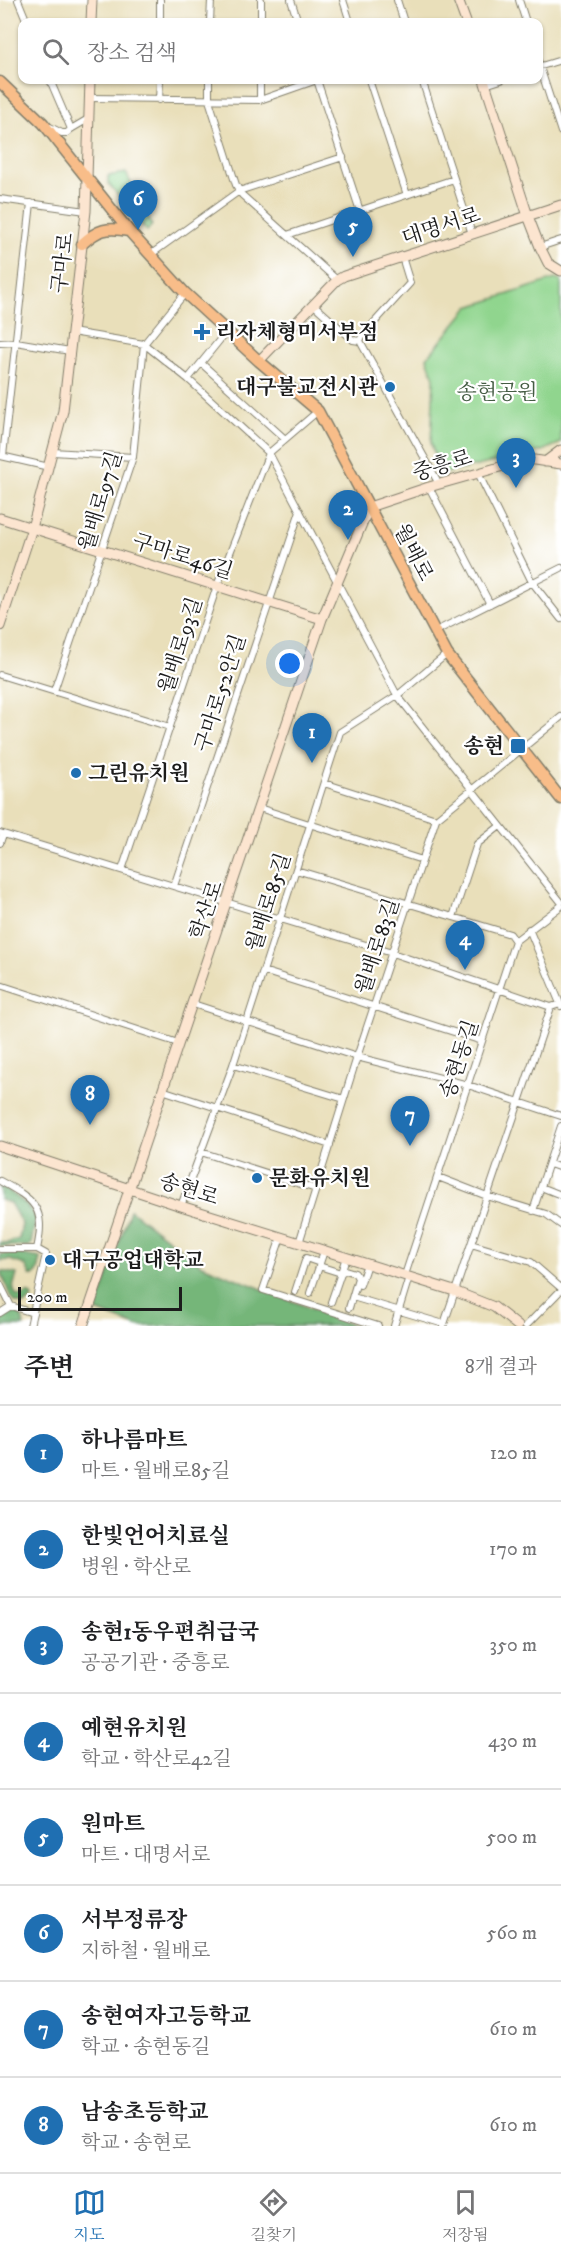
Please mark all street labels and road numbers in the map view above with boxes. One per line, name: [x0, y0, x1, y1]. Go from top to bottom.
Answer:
street label: 대명서로: [399, 202, 484, 252]
street label: 구마로: [46, 231, 80, 295]
street label: 중흥로: [409, 445, 475, 487]
street label: 월배로97길: [74, 448, 128, 554]
street label: 월배로: [388, 519, 439, 585]
street label: 구마로46길: [129, 528, 236, 585]
street label: 월배로93길: [153, 594, 209, 697]
street label: 구마로52안길: [190, 631, 252, 755]
street label: 월배로85길: [241, 850, 297, 955]
street label: 학산로: [185, 877, 229, 943]
street label: 월배로83길: [350, 895, 406, 998]
street label: 송현동길: [435, 1017, 485, 1102]
street label: 송현로: [156, 1168, 222, 1212]

